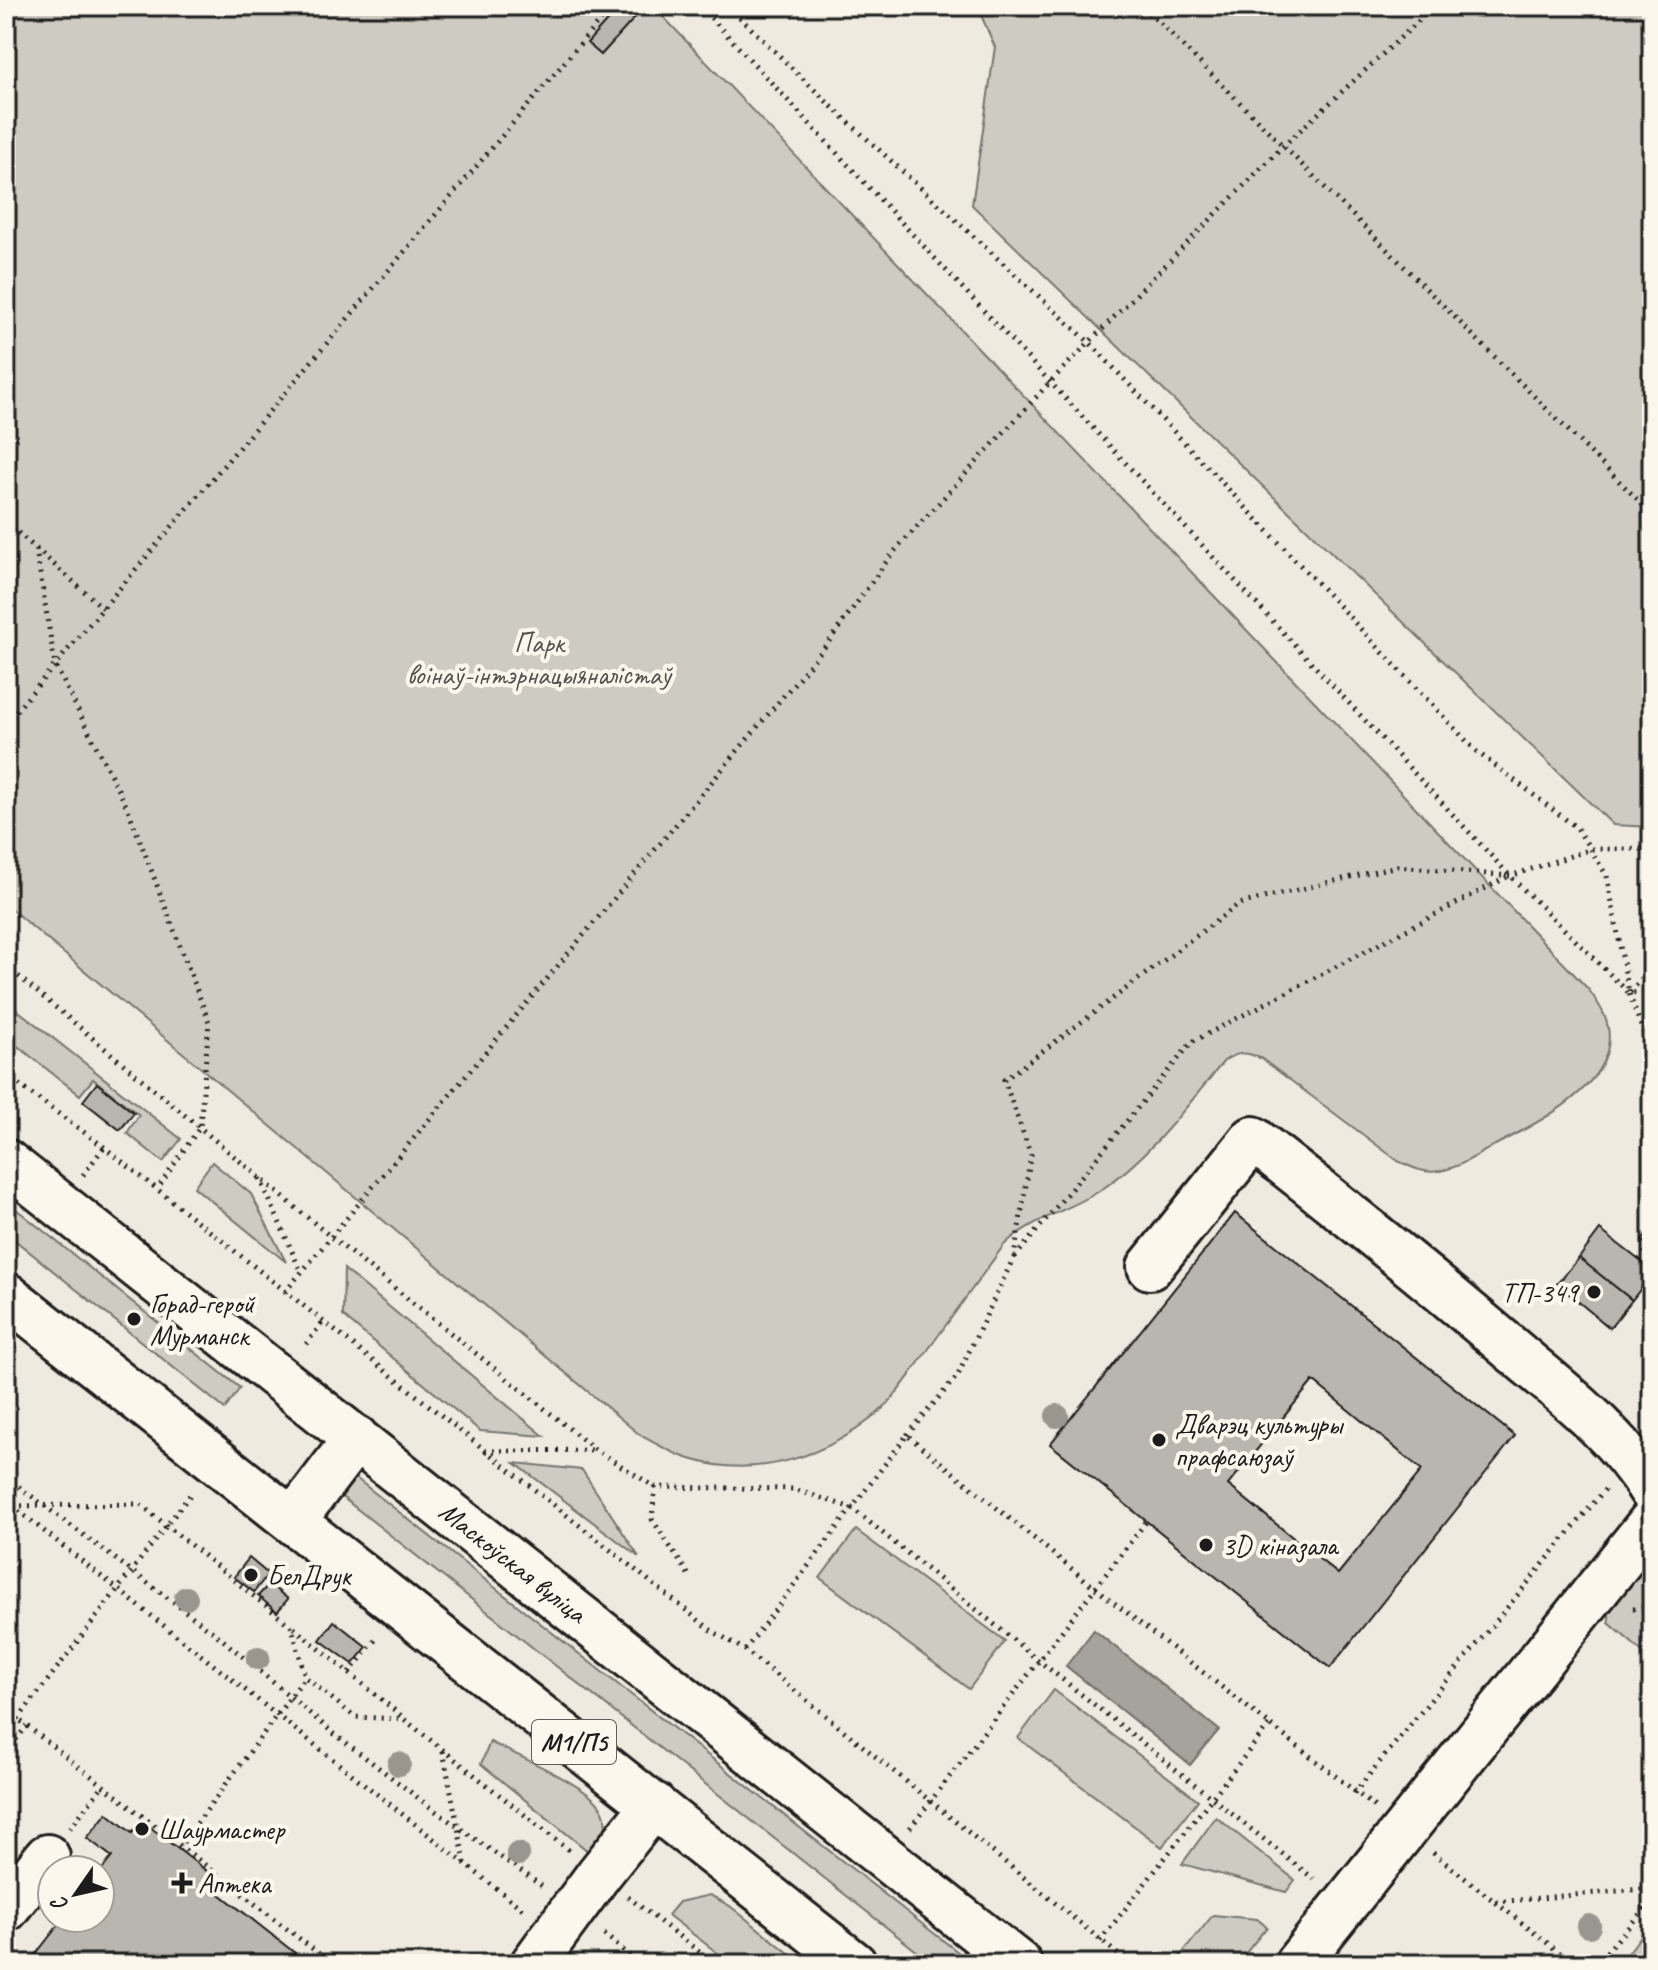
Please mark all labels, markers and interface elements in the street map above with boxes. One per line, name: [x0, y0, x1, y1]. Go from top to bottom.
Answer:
park label: Парк воінаў-інтэрнацыяналістаў: [407, 625, 673, 692]
place label: ТП-349: [1501, 1275, 1580, 1310]
marker: ТП-349: [1585, 1283, 1603, 1301]
place label: Горад-герой Мурманск: [150, 1286, 255, 1353]
marker: Горад-герой Мурманск: [125, 1310, 143, 1328]
place label: Дварэц культуры прафсаюзаў: [1175, 1407, 1345, 1474]
marker: Дварэц культуры прафсаюзаў: [1150, 1431, 1168, 1449]
street label: Маскоўская вуліца: [432, 1494, 595, 1632]
place label: 3D кіназала: [1222, 1528, 1340, 1563]
marker: 3D кіназала: [1197, 1536, 1215, 1554]
place label: БелДрук: [267, 1558, 352, 1593]
marker: БелДрук: [242, 1566, 260, 1584]
road number: М1/П5: [532, 1720, 616, 1764]
place label: Шаурмастер: [158, 1812, 286, 1847]
marker: Шаурмастер: [133, 1820, 151, 1838]
north arrow: [36, 1854, 116, 1934]
place label: Аптека: [198, 1866, 272, 1901]
marker: Аптека: [173, 1874, 191, 1892]
text: С: [44, 1890, 75, 1917]

